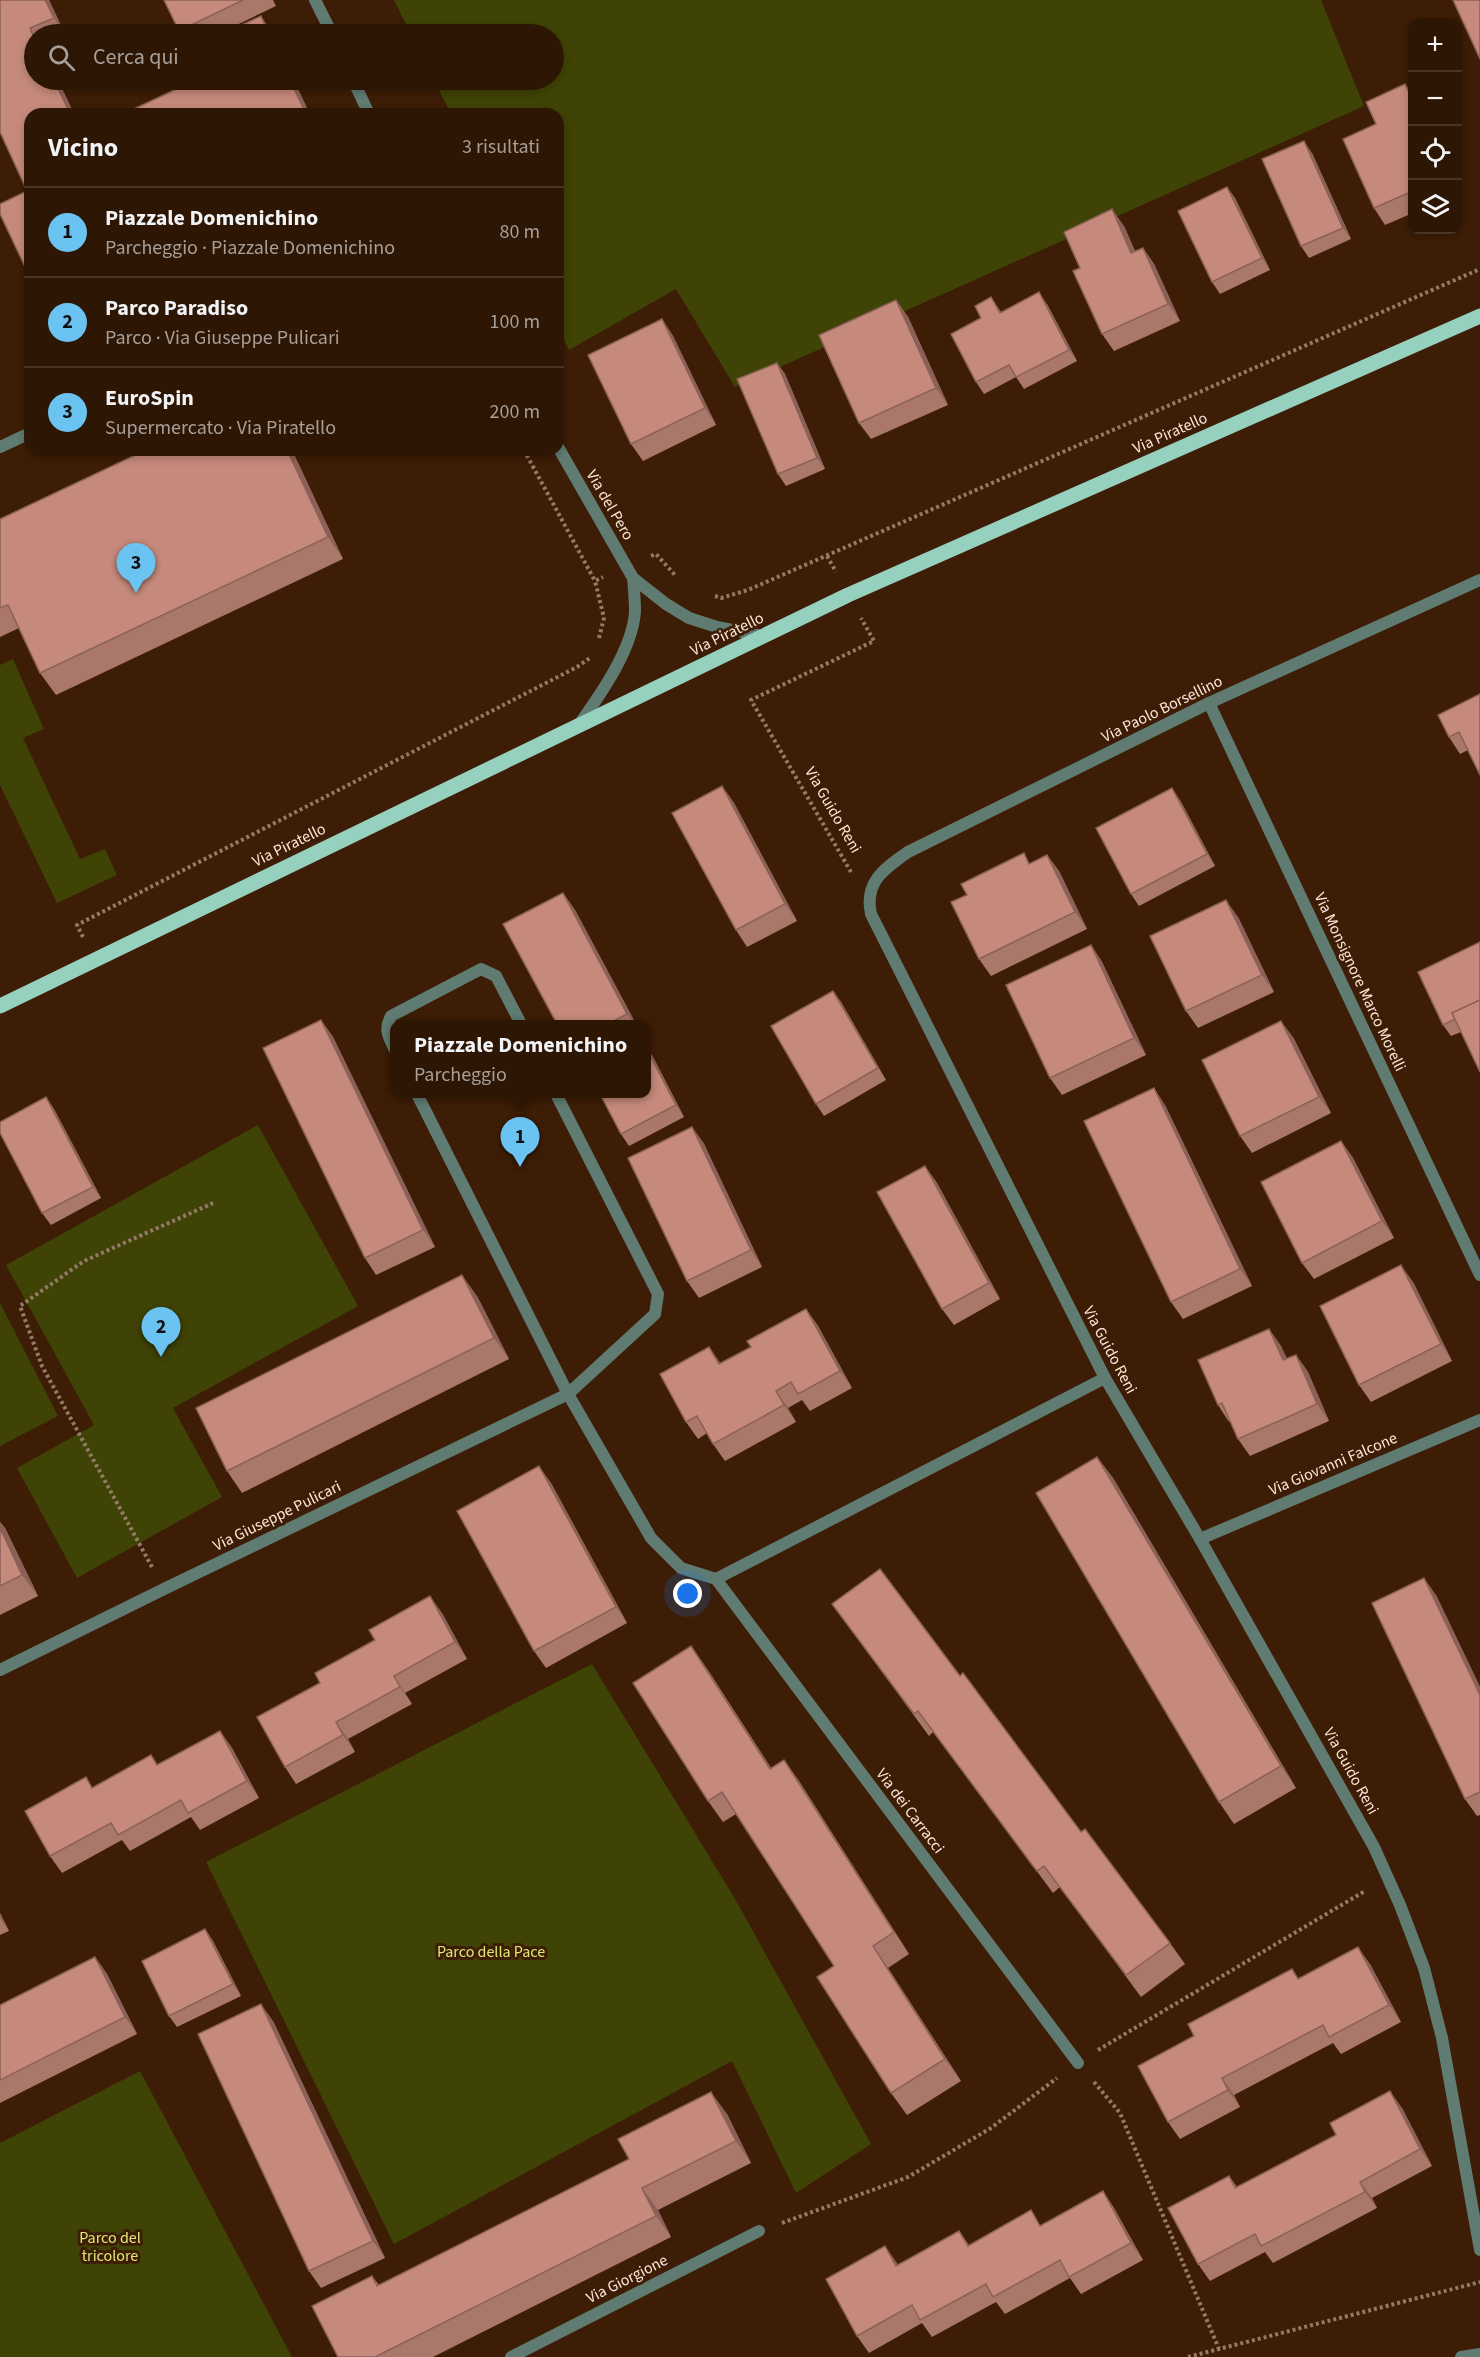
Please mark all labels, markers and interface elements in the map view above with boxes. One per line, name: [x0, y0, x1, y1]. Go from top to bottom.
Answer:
map controls: [1408, 18, 1462, 234]
button: +: [1408, 18, 1462, 72]
search box: [24, 24, 564, 90]
icon: search: [45, 41, 78, 74]
text: Cerca qui: [93, 41, 179, 73]
button: −: [1408, 72, 1462, 126]
button: locate: [1408, 126, 1462, 180]
text: Vicino: [48, 129, 118, 166]
text: 3 risultati: [462, 133, 540, 161]
button: layers: [1408, 180, 1462, 234]
text: Piazzale Domenichino: [105, 202, 318, 234]
text: 1: [62, 218, 73, 246]
text: 80 m: [500, 218, 540, 246]
text: Parcheggio · Piazzale Domenichino: [105, 234, 395, 262]
text: Parco Paradiso: [105, 292, 248, 324]
text: 2: [62, 308, 73, 336]
text: 100 m: [490, 308, 540, 336]
text: Parco · Via Giuseppe Pulicari: [105, 324, 340, 352]
text: EuroSpin: [105, 382, 194, 414]
text: 3: [62, 398, 73, 426]
text: 200 m: [490, 398, 540, 426]
street label: Via Piratello: [1129, 407, 1211, 459]
text: Supermercato · Via Piratello: [105, 414, 336, 442]
street label: Via del Pero: [581, 466, 639, 544]
pin: 3: [116, 544, 156, 593]
street label: Via Piratello: [686, 607, 768, 661]
street label: Via Paolo Borsellino: [1098, 670, 1226, 748]
street label: Via Guido Reni: [799, 763, 867, 857]
street label: Via Piratello: [248, 818, 330, 872]
street label: Via Monsignore Marco Morelli: [1309, 889, 1411, 1075]
popup: [390, 1020, 651, 1098]
text: Piazzale Domenichino: [414, 1029, 627, 1061]
text: Parcheggio: [414, 1061, 507, 1089]
pin: 1: [500, 1118, 540, 1167]
street label: Via Guido Reni: [1078, 1302, 1142, 1398]
pin: 2: [142, 1308, 180, 1357]
street label: Via Giovanni Falcone: [1265, 1427, 1401, 1501]
street label: Via Giuseppe Pulicari: [209, 1475, 345, 1557]
your location: [673, 1579, 702, 1608]
street label: Via Guido Reni: [1318, 1724, 1384, 1818]
street label: Via dei Carracci: [871, 1764, 949, 1858]
park label: Parco della Pace: [437, 1941, 545, 1963]
park label: Parco del tricolore: [79, 2227, 141, 2267]
street label: Via Giorgione: [582, 2249, 672, 2309]

